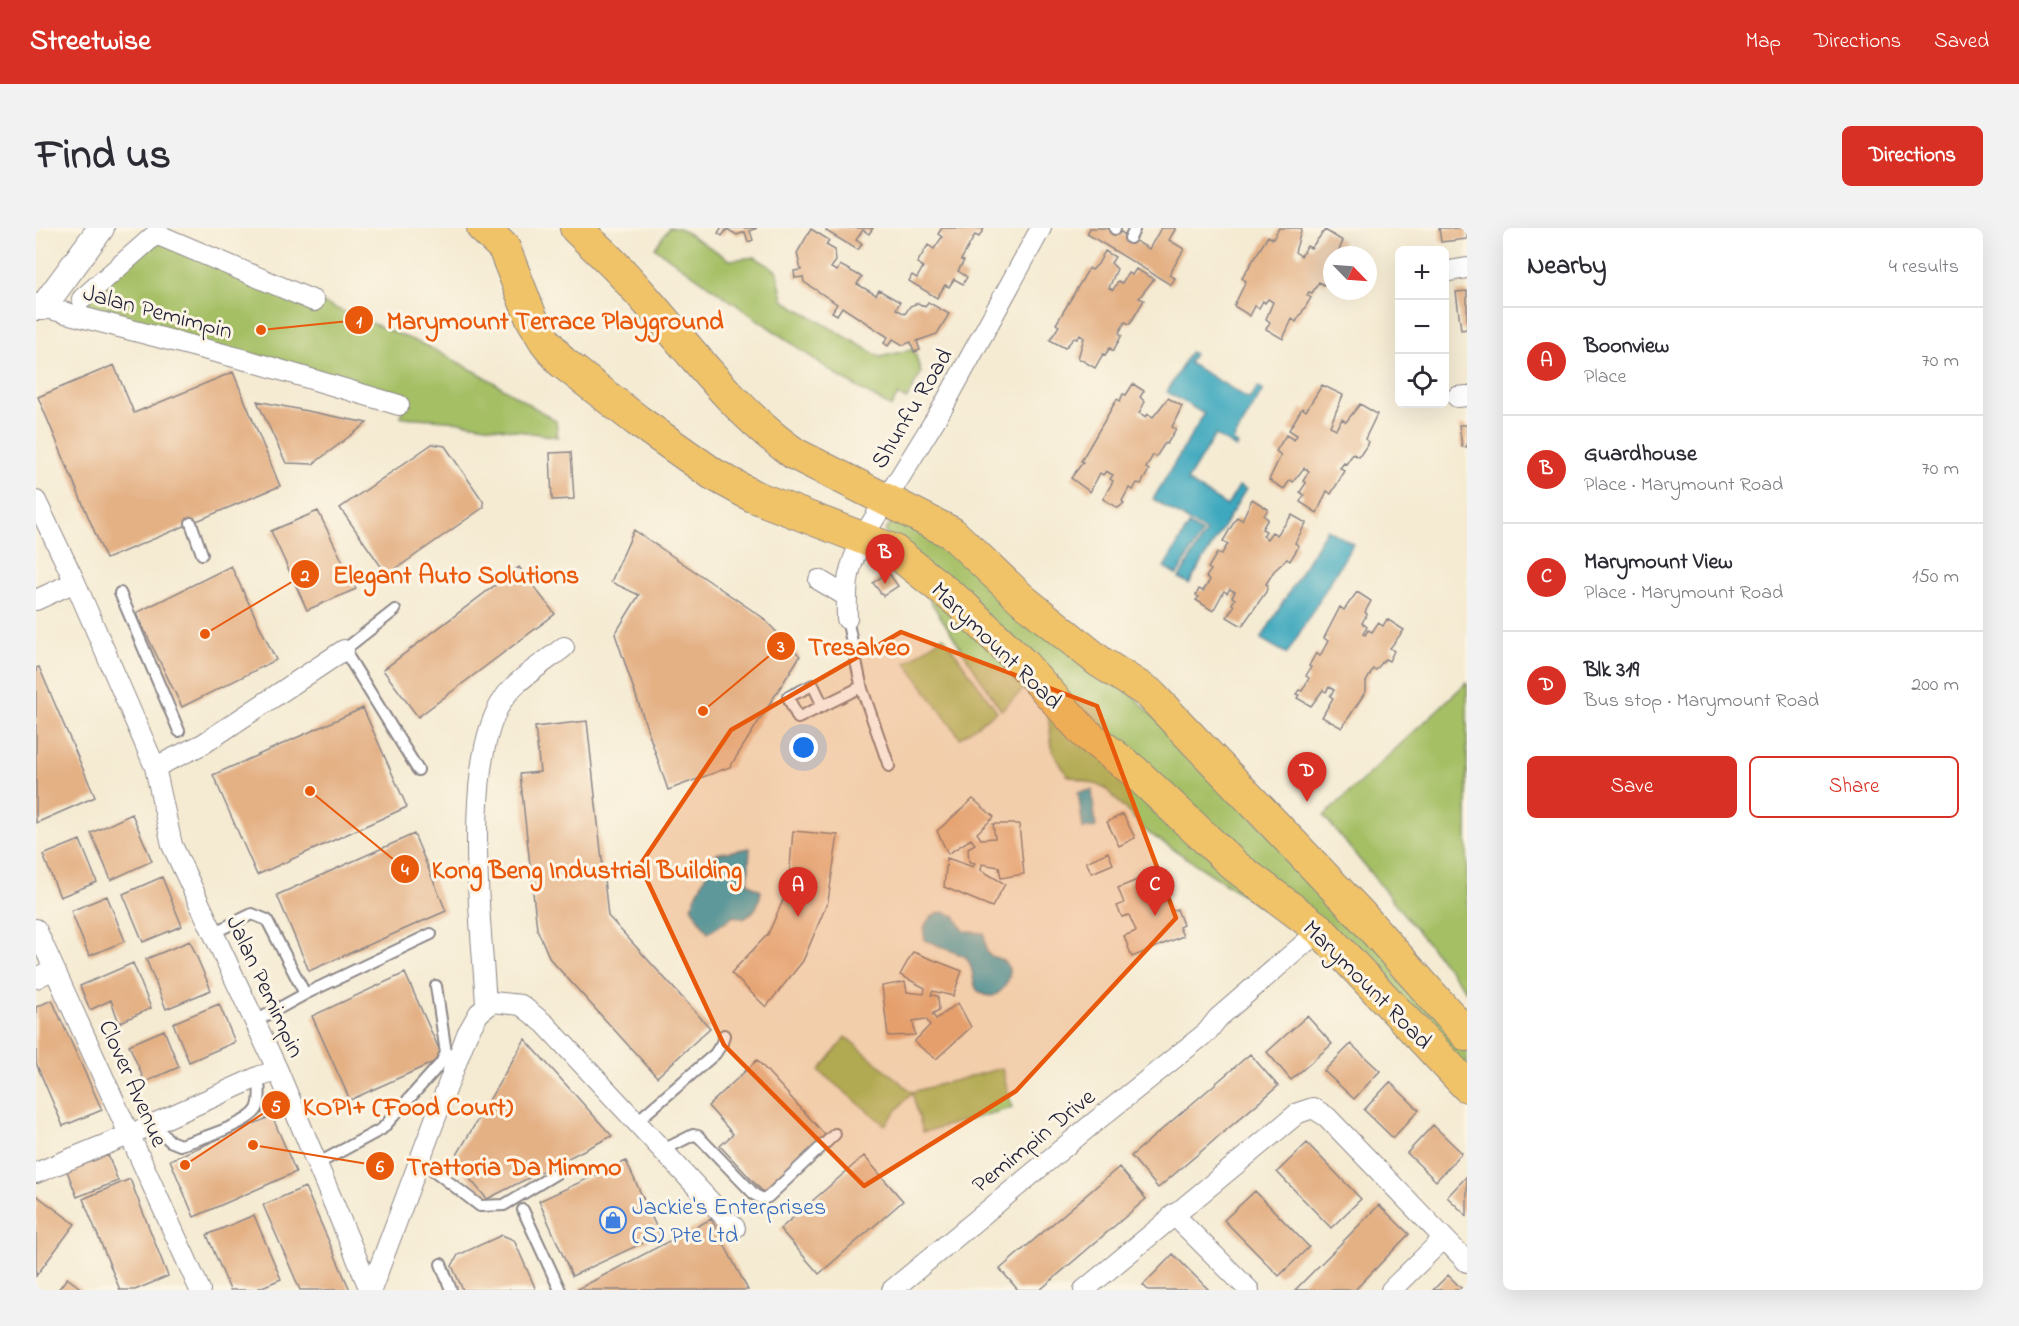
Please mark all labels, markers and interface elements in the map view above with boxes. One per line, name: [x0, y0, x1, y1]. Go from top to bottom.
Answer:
text: Streetwise: [30, 22, 151, 63]
text: Map: [1745, 27, 1781, 57]
text: Directions: [1814, 27, 1901, 57]
text: Saved: [1934, 27, 1989, 57]
text: Find us: [36, 126, 171, 187]
button: Directions: [1842, 126, 1983, 186]
north arrow: [1323, 246, 1377, 300]
map controls: [1395, 246, 1449, 408]
button: +: [1395, 246, 1449, 300]
text: Nearby: [1527, 248, 1606, 286]
text: 4 results: [1889, 253, 1959, 282]
street label: Jalan Pemimpin: [79, 277, 236, 350]
callout: Marymount Terrace Playground: [344, 298, 736, 342]
button: −: [1395, 300, 1449, 354]
text: Marymount Terrace Playground: [386, 304, 724, 343]
text: 1: [356, 310, 362, 336]
text: Boonview: [1584, 331, 1669, 363]
street label: Shunfu Road: [863, 342, 963, 476]
text: A: [1540, 347, 1553, 376]
text: 70 m: [1922, 347, 1959, 376]
button: locate: [1395, 354, 1449, 408]
text: Place: [1584, 363, 1626, 392]
text: Guardhouse: [1584, 439, 1697, 471]
text: B: [1540, 455, 1553, 484]
text: 70 m: [1922, 455, 1959, 484]
text: Place · Marymount Road: [1584, 471, 1783, 500]
pin: B: [866, 534, 904, 584]
text: Marymount View: [1584, 547, 1733, 579]
callout: Elegant Auto Solutions: [290, 552, 591, 596]
text: Elegant Auto Solutions: [333, 558, 579, 597]
text: C: [1541, 563, 1552, 592]
text: 150 m: [1912, 563, 1959, 592]
text: 2: [300, 564, 310, 590]
street label: Marymount Road: [921, 575, 1069, 720]
text: Place · Marymount Road: [1584, 579, 1783, 608]
callout: Tresalveo: [766, 624, 922, 668]
text: Tresalveo: [808, 630, 910, 668]
text: 3: [776, 635, 785, 661]
text: Blk 319: [1584, 655, 1639, 687]
text: D: [1539, 671, 1554, 700]
text: 200 m: [1911, 671, 1959, 700]
text: Bus stop · Marymount Road: [1584, 687, 1819, 716]
your location: [789, 733, 818, 762]
pin: D: [1288, 752, 1326, 802]
button: Save: [1527, 756, 1737, 818]
button: Share: [1749, 756, 1959, 818]
callout: Kong Beng Industrial Building: [390, 847, 754, 891]
text: Kong Beng Industrial Building: [432, 853, 743, 892]
text: 4: [401, 858, 409, 884]
pin: C: [1136, 866, 1174, 916]
pin: A: [778, 868, 818, 917]
street label: Jalan Pemimpin: [215, 910, 312, 1064]
street label: Marymount Road: [1293, 913, 1439, 1060]
street label: Clover Avenue: [88, 1015, 175, 1153]
street label: Pemimpin Drive: [965, 1081, 1104, 1203]
callout: KOPI+ (Food Court): [261, 1083, 525, 1127]
text: KOPI+ (Food Court): [303, 1090, 514, 1128]
text: 5: [271, 1095, 282, 1121]
callout: Trattoria Da Mimmo: [365, 1144, 634, 1188]
text: Trattoria Da Mimmo: [406, 1150, 622, 1188]
text: 6: [376, 1155, 384, 1181]
place label: Jackie's Enterprises (S) Pte Ltd: [632, 1191, 826, 1254]
shop icon: Jackie's Enterprises (S) Pte Ltd: [598, 1205, 628, 1235]

